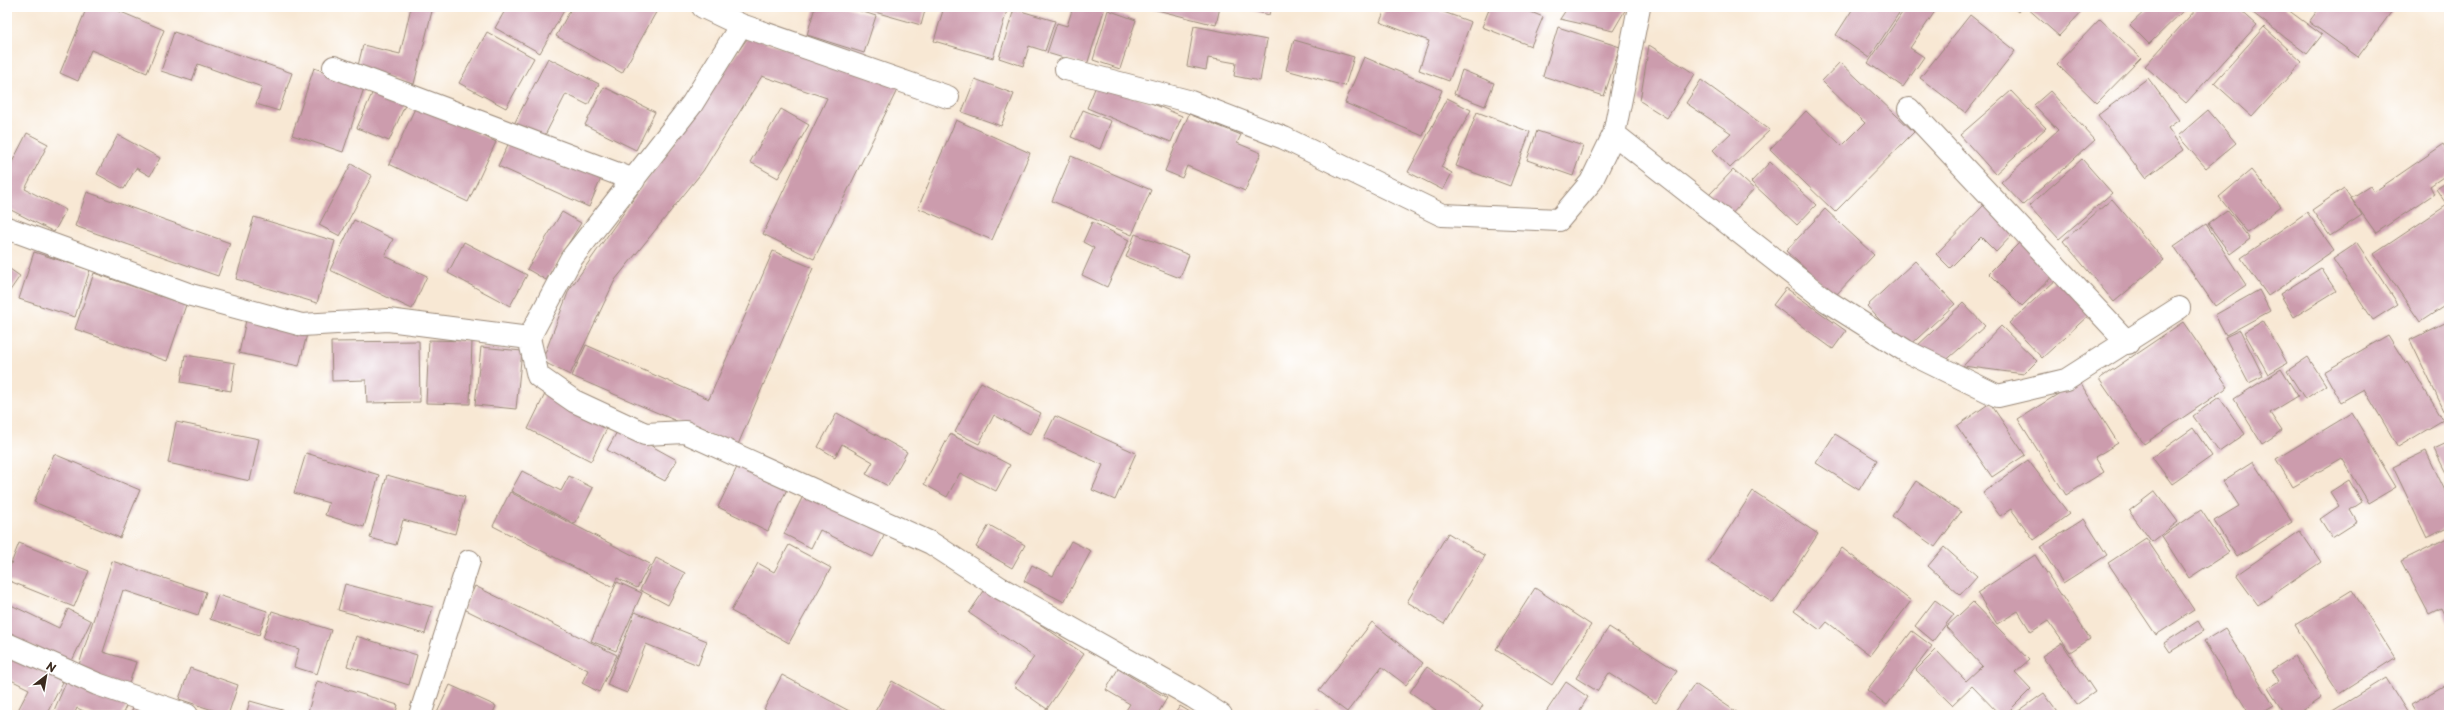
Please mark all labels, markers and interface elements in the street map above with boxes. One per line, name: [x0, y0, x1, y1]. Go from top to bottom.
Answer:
north arrow: [26, 656, 66, 696]
text: N: [43, 657, 60, 677]

